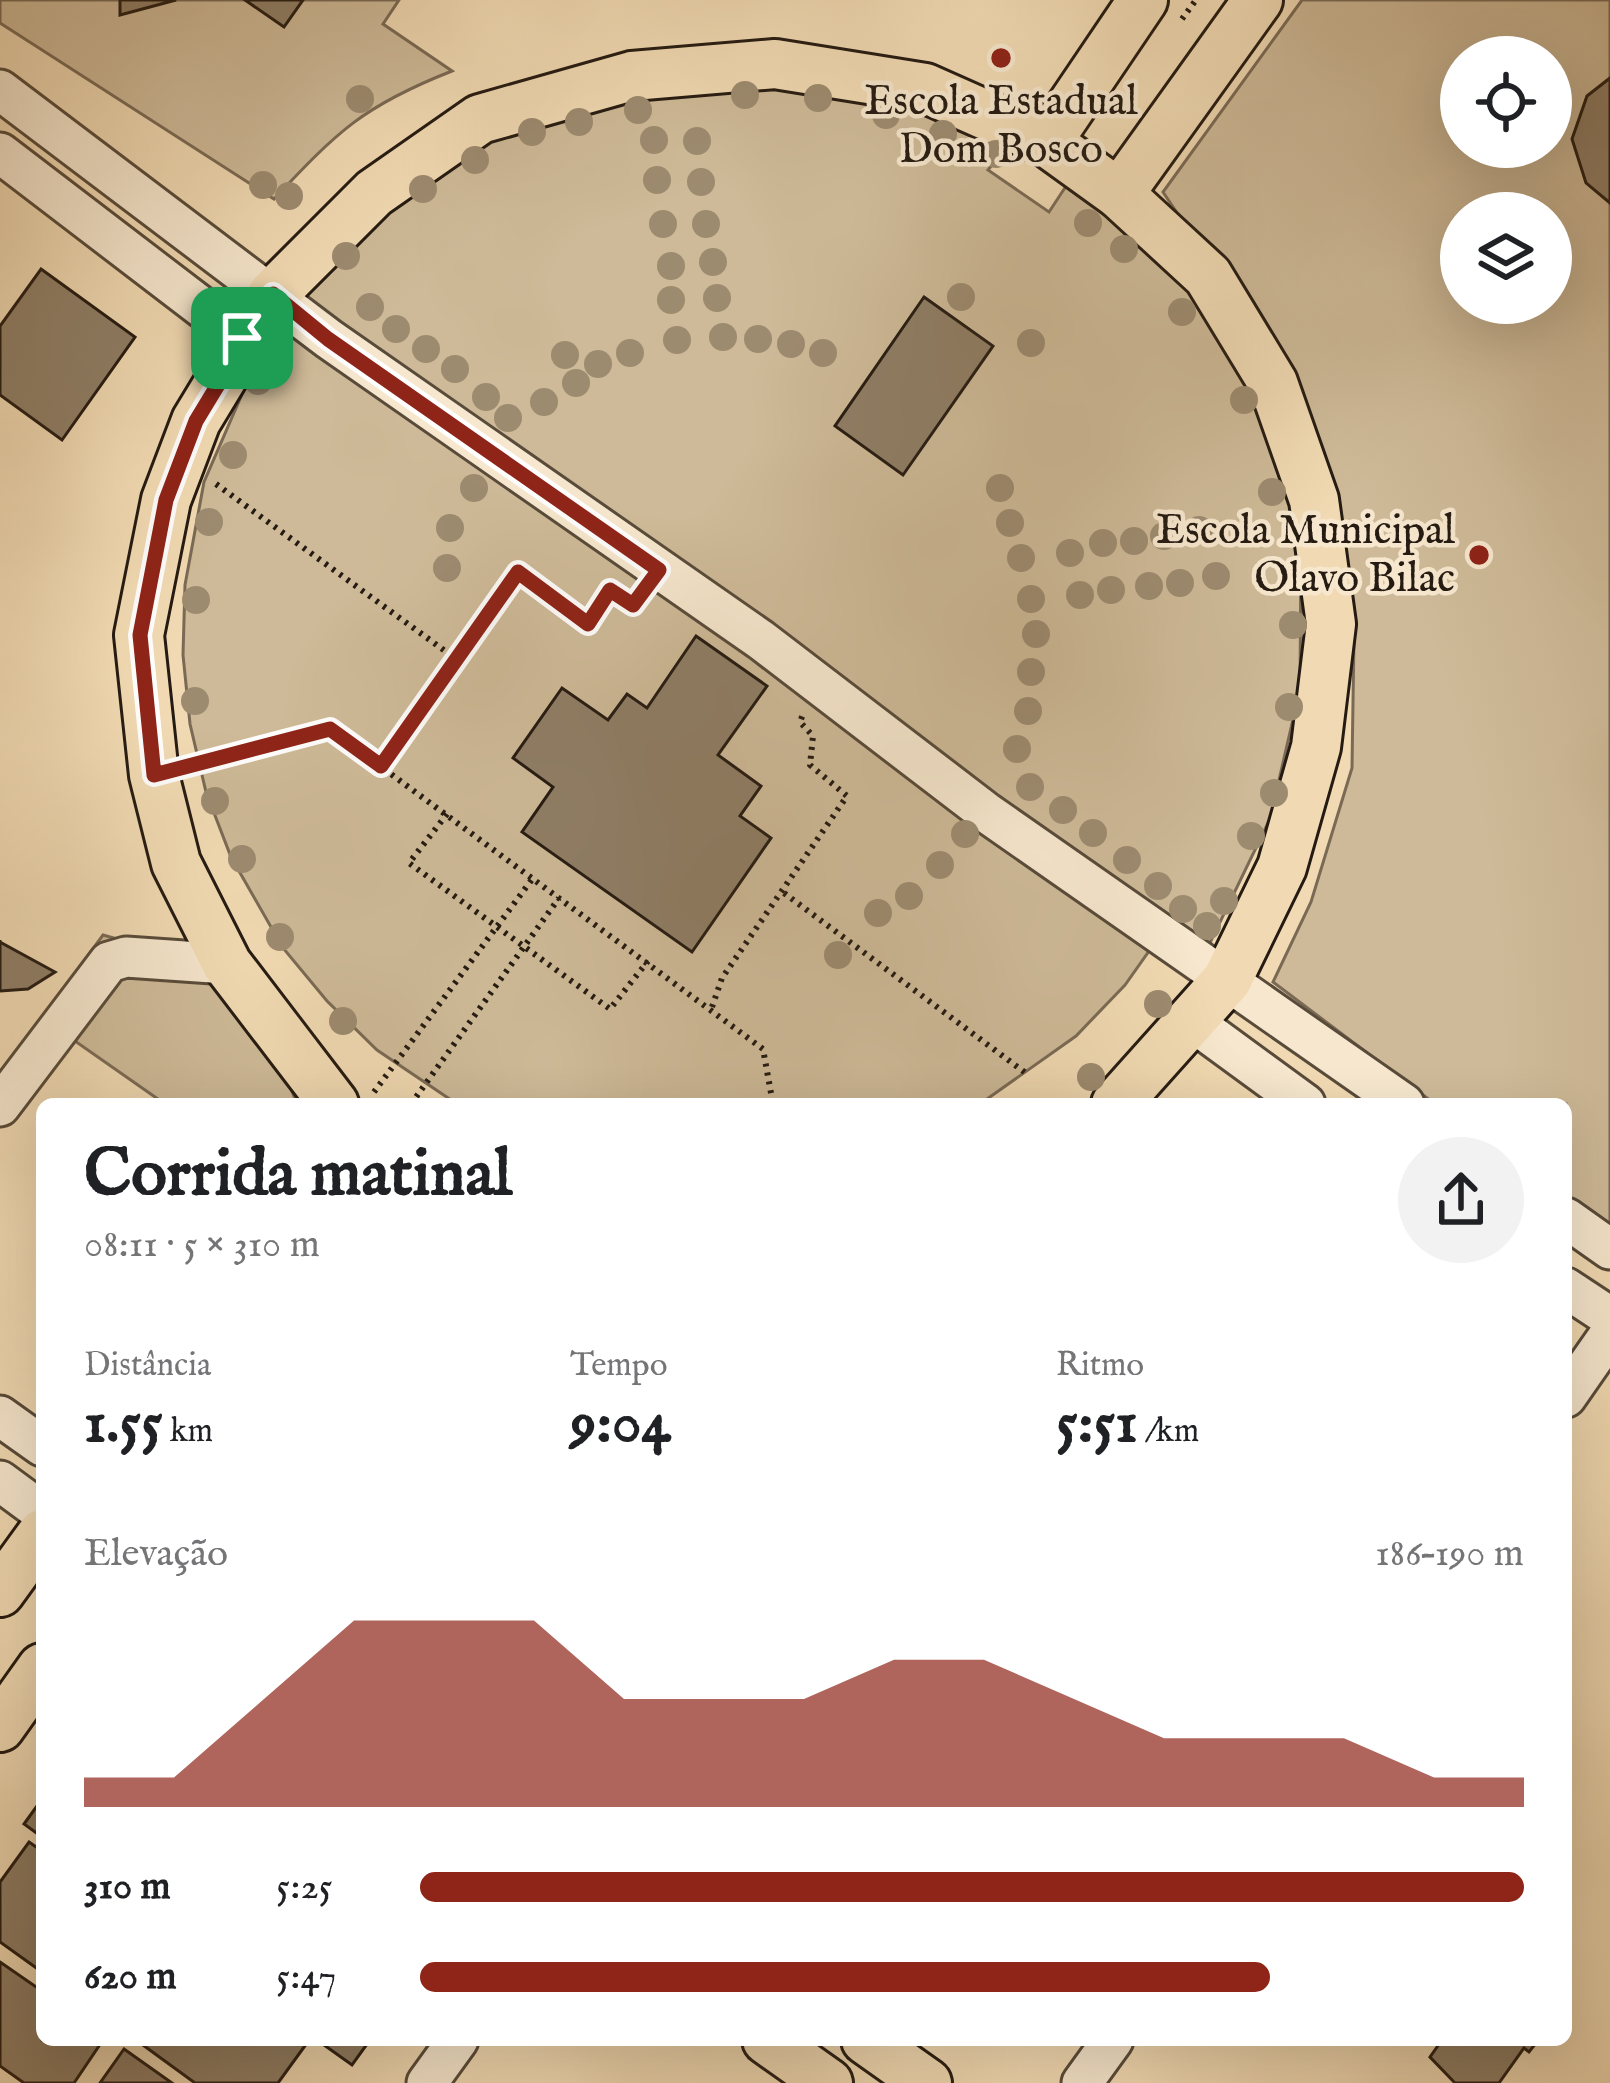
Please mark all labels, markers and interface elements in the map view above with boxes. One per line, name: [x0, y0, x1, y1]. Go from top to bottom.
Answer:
map controls: [1440, 36, 1572, 324]
button: locate: [1440, 36, 1572, 168]
marker: Escola Estadual Dom Bosco: [988, 45, 1014, 71]
place label: Escola Estadual Dom Bosco: [864, 76, 1138, 177]
button: layers: [1440, 192, 1572, 324]
pin: [191, 287, 293, 389]
icon: arrive: [209, 305, 275, 371]
place label: Escola Municipal Olavo Bilac: [1156, 505, 1455, 606]
marker: Escola Municipal Olavo Bilac: [1466, 542, 1492, 568]
text: Corrida matinal: [84, 1134, 512, 1218]
button: share: [1398, 1137, 1524, 1263]
text: 08:11 · 5 × 310 m: [84, 1221, 320, 1270]
text: Distância: [84, 1345, 211, 1387]
text: Tempo: [570, 1345, 668, 1387]
text: Ritmo: [1056, 1345, 1144, 1387]
text: 1.55: [84, 1387, 163, 1463]
text: 9:04: [570, 1387, 671, 1463]
text: 5:51: [1056, 1387, 1138, 1463]
text: km: [163, 1411, 213, 1453]
text: /km: [1138, 1411, 1199, 1453]
text: Elevação: [84, 1530, 228, 1579]
text: 186–190 m: [1375, 1530, 1524, 1579]
text: 310 m: [84, 1863, 171, 1912]
text: 5:25: [276, 1863, 333, 1912]
text: 620 m: [84, 1953, 177, 2002]
text: 5:47: [276, 1953, 337, 2002]

